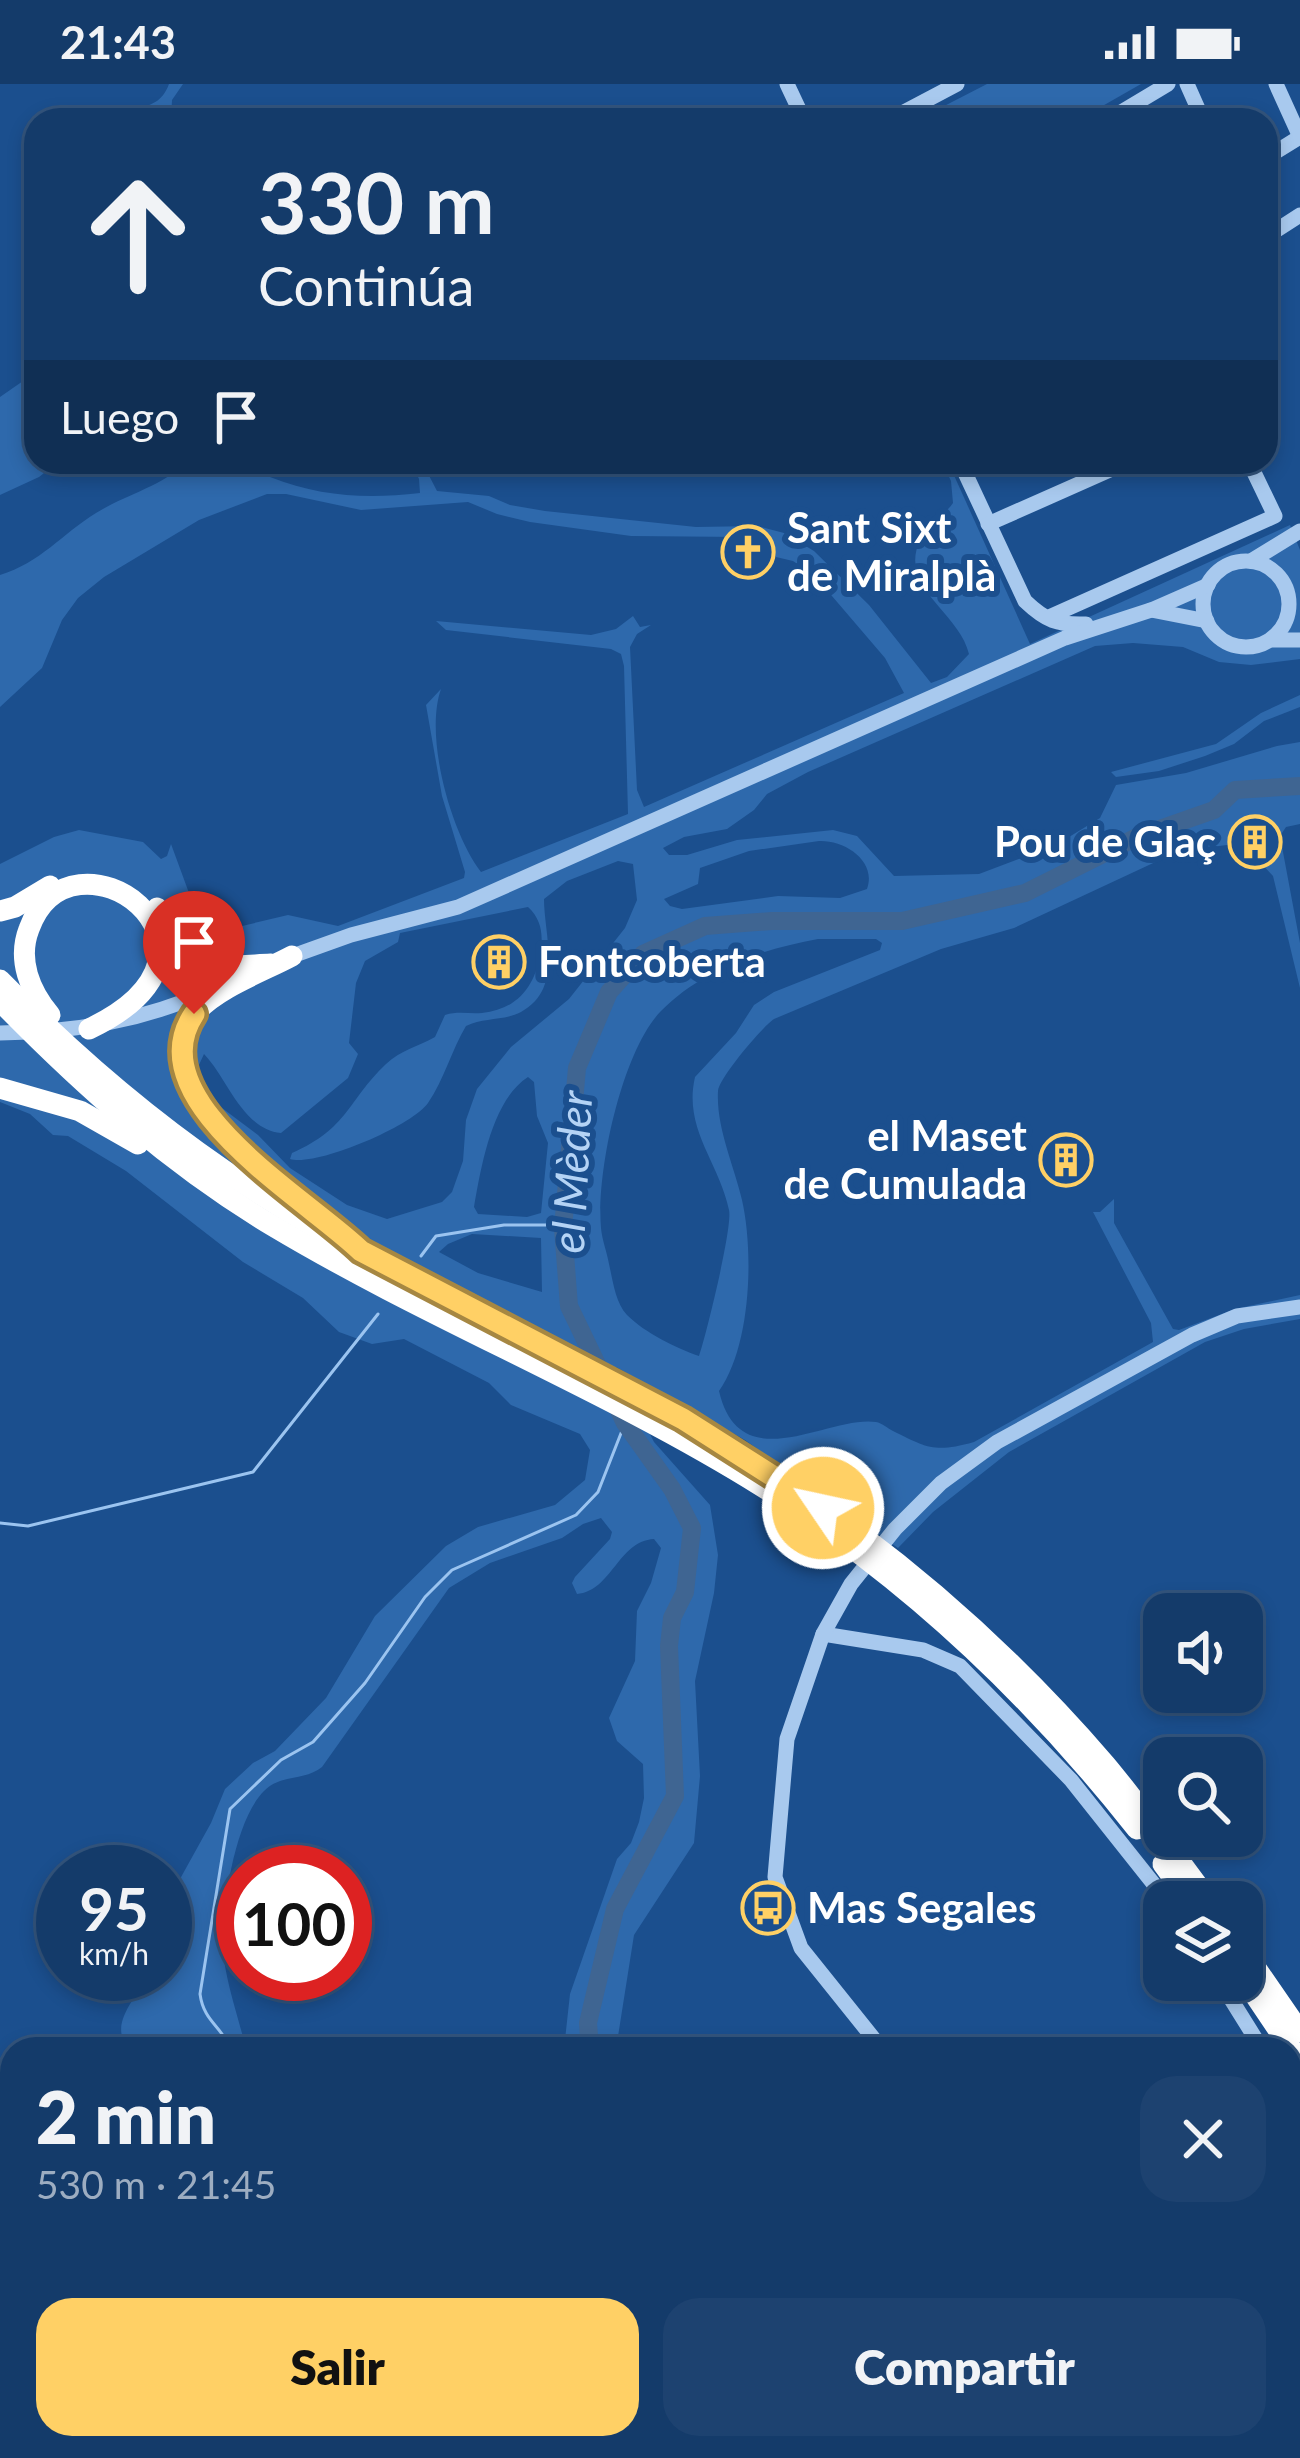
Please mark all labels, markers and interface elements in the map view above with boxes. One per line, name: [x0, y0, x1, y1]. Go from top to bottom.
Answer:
text: 21:43: [60, 15, 176, 69]
text: 330 m: [258, 151, 495, 252]
icon: ahead: [60, 156, 216, 312]
text: Continúa: [258, 253, 474, 318]
icon: arrive: [203, 384, 269, 450]
text: Luego: [60, 390, 179, 444]
place label: Sant Sixt de Miralplà: [787, 502, 996, 600]
church icon: Sant Sixt de Miralplà: [720, 524, 776, 580]
building icon: Pou de Glaç: [1227, 814, 1283, 870]
place label: Pou de Glaç: [994, 816, 1216, 866]
pin: [143, 891, 245, 1014]
icon: arrive: [161, 909, 227, 975]
building icon: Fontcoberta: [471, 934, 527, 990]
place label: Fontcoberta: [538, 936, 766, 986]
water label: el Mèder: [540, 1088, 602, 1255]
place label: el Maset de Cumulada: [784, 1110, 1027, 1208]
building icon: el Maset de Cumulada: [1038, 1132, 1094, 1188]
position arrow: [760, 1445, 886, 1571]
map controls: [1143, 1593, 1263, 2001]
button: sound: [1143, 1593, 1263, 1713]
button: search: [1143, 1737, 1263, 1857]
speed limit sign: 100: [216, 1845, 372, 2001]
text: 95: [79, 1872, 149, 1944]
bus stop icon: Mas Segales: [740, 1880, 796, 1936]
button: layers: [1143, 1881, 1263, 2001]
place label: Mas Segales: [807, 1882, 1036, 1932]
text: km/h: [79, 1935, 149, 1971]
text: 2 min: [36, 2073, 216, 2159]
button: close: [1140, 2076, 1266, 2202]
text: 530 m · 21:45: [36, 2161, 276, 2207]
button: Salir: [36, 2298, 639, 2436]
button: Compartir: [663, 2298, 1266, 2436]

